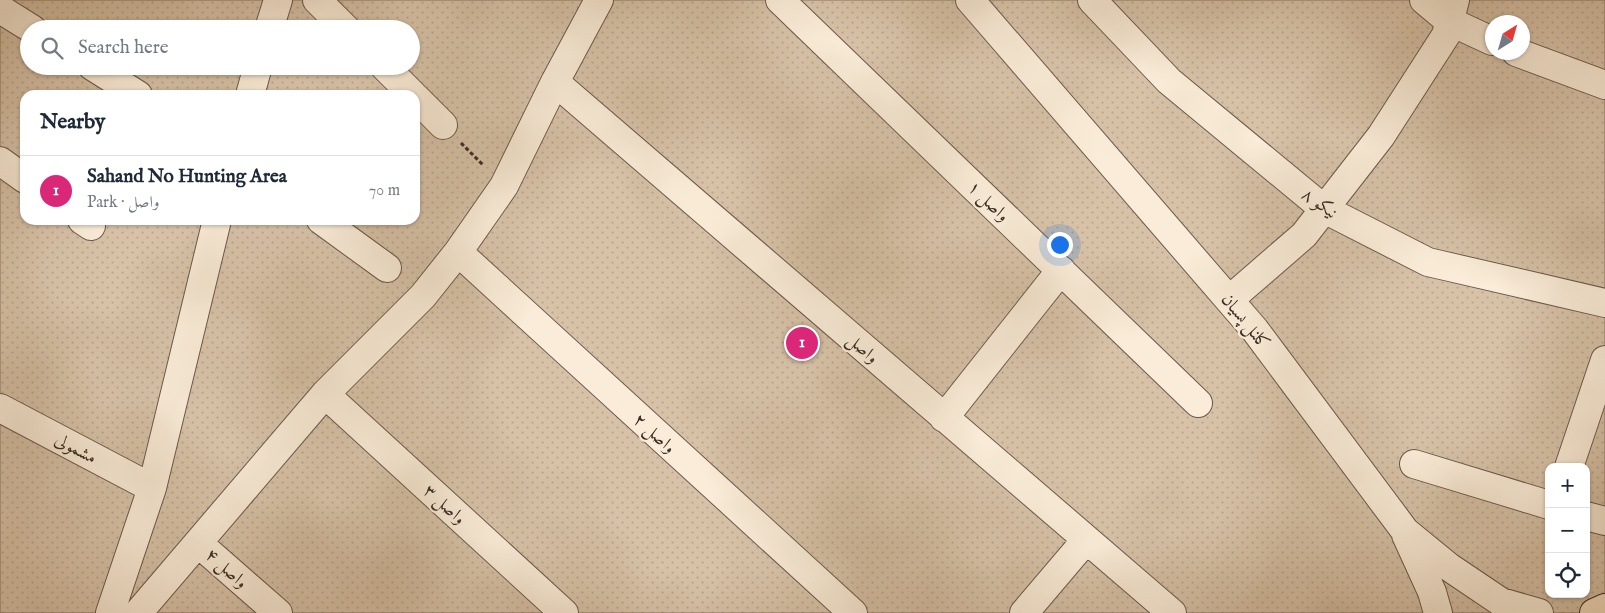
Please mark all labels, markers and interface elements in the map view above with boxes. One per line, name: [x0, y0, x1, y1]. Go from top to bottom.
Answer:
north arrow: [1485, 15, 1530, 60]
search box: [20, 20, 420, 75]
icon: search: [38, 34, 66, 62]
text: Search here: [78, 36, 169, 60]
text: Nearby: [40, 109, 105, 136]
text: Sahand No Hunting Area: [87, 165, 287, 189]
street label: واصل ۱: [962, 177, 1014, 228]
text: 1: [53, 181, 59, 201]
text: 70 m: [369, 181, 400, 201]
street label: نیکو ۸: [1296, 184, 1342, 225]
text: Park · واصل: [87, 193, 159, 213]
your location: [1047, 232, 1073, 258]
street label: کلنل پسیان: [1215, 289, 1274, 355]
pin: 1: [786, 324, 818, 362]
street label: واصل: [841, 329, 883, 369]
street label: واصل ۲: [628, 409, 680, 459]
street label: مشمولی: [50, 429, 100, 470]
map controls: [1545, 463, 1590, 598]
button: +: [1545, 463, 1590, 508]
street label: واصل ۳: [418, 480, 470, 530]
button: −: [1545, 508, 1590, 553]
street label: واصل ۴: [200, 544, 252, 594]
button: locate: [1545, 553, 1590, 598]

